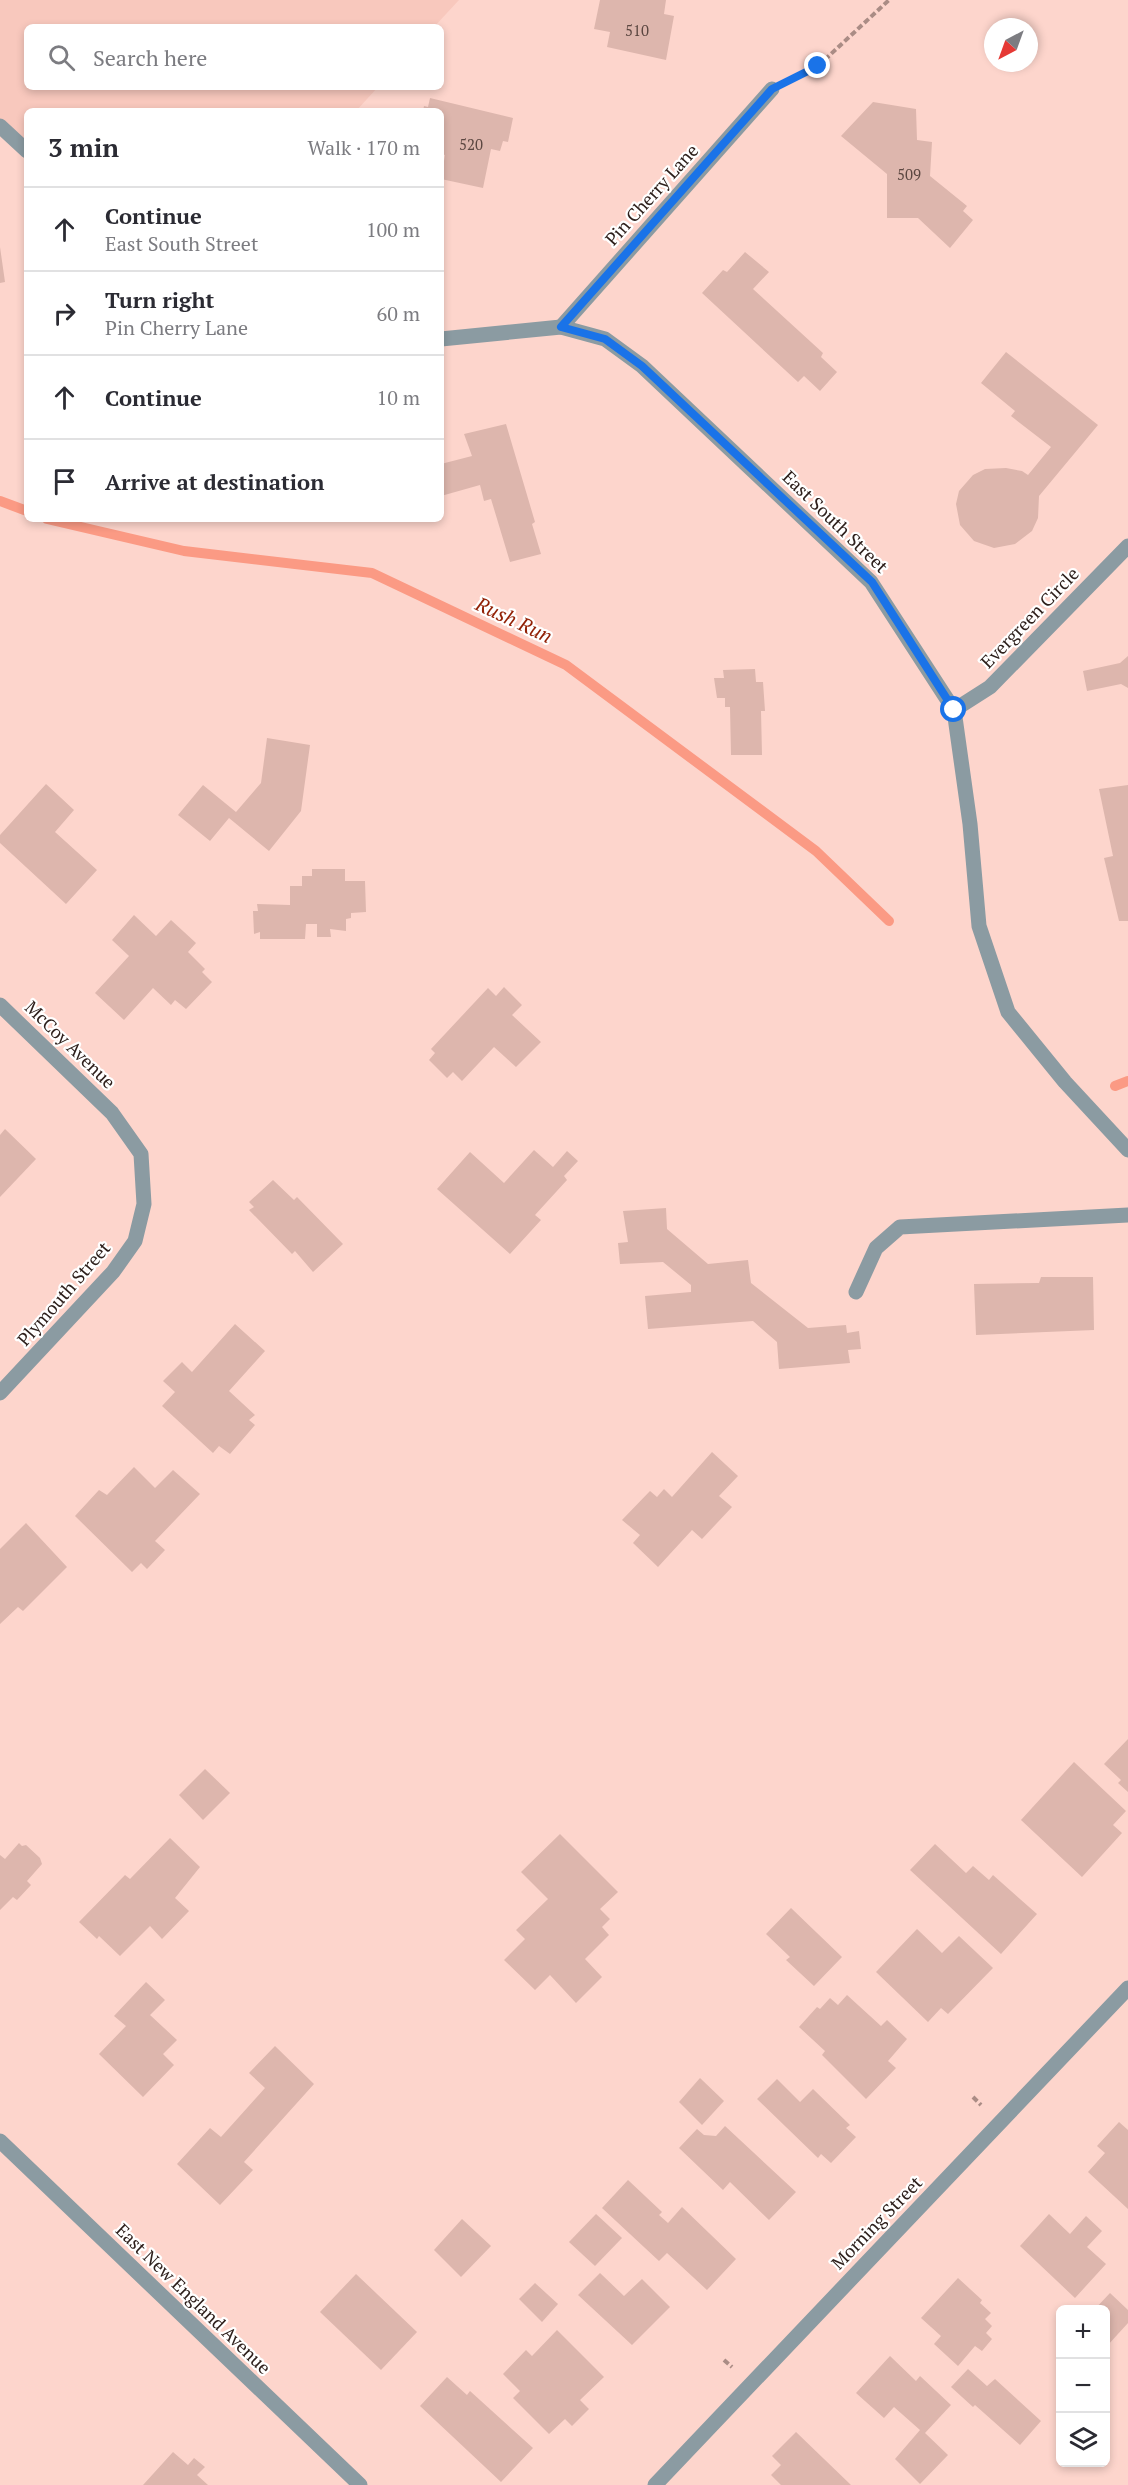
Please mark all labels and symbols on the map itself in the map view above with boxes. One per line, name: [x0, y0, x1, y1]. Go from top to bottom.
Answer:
north arrow: [984, 18, 1038, 72]
house number: 510: [625, 20, 649, 40]
route end: [804, 52, 830, 78]
house number: 520: [459, 134, 483, 154]
street label: Pin Cherry Lane: [599, 138, 703, 250]
house number: 509: [897, 164, 921, 184]
street label: East South Street: [778, 465, 894, 578]
street label: Evergreen Circle: [975, 562, 1084, 673]
water label: Rush Run: [471, 590, 557, 649]
route start: [940, 696, 966, 722]
street label: McCoy Avenue: [20, 995, 121, 1093]
street label: Plymouth Street: [11, 1236, 115, 1351]
street label: Morning Street: [826, 2170, 927, 2274]
street label: East New England Avenue: [111, 2218, 276, 2379]

